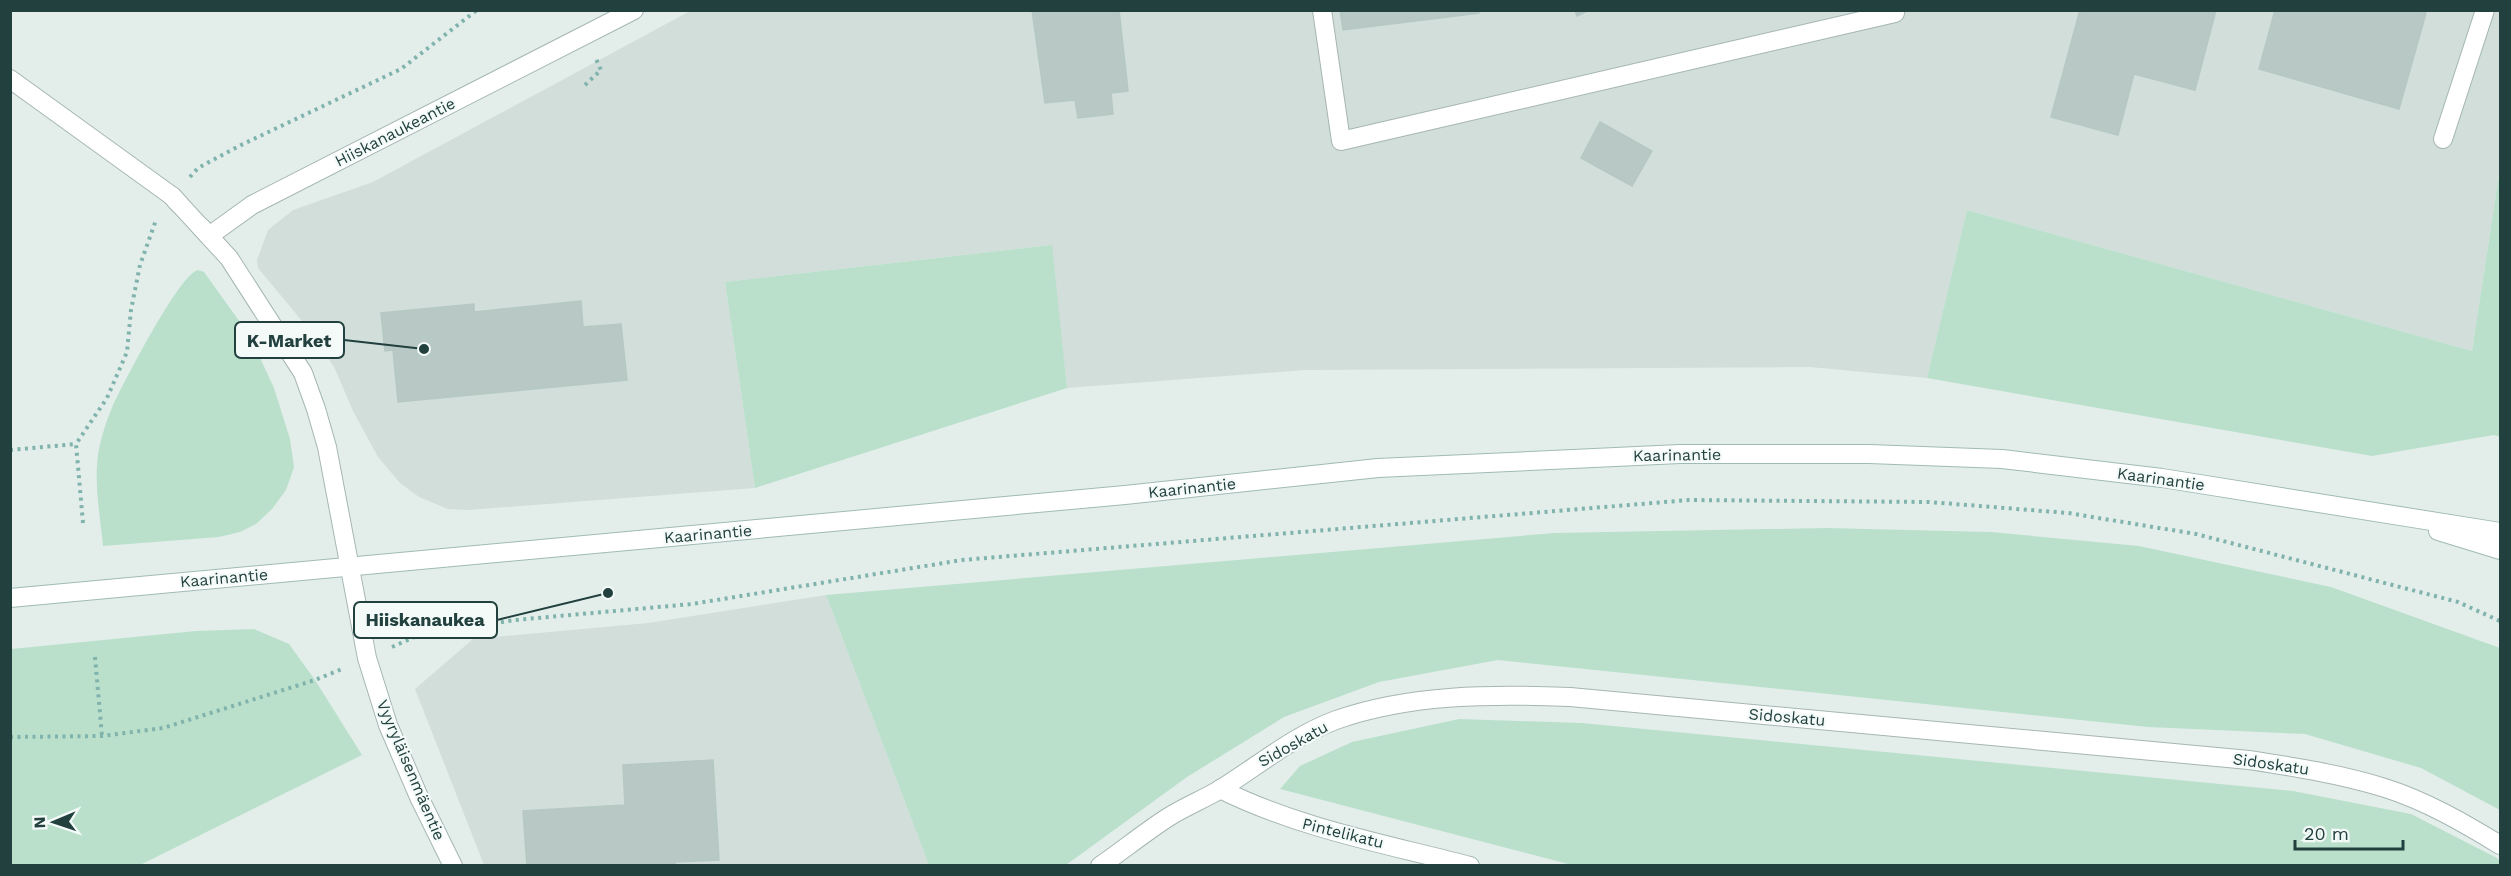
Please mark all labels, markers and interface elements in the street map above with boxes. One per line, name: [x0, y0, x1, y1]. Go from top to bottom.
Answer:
street label: Hiiskanaukeantie: [332, 93, 458, 171]
callout: K-Market: [235, 322, 344, 358]
text: K-Market: [247, 330, 331, 351]
street label: Kaarinantie: [1633, 445, 1721, 465]
street label: Kaarinantie: [2116, 463, 2206, 495]
street label: Kaarinantie: [1147, 474, 1237, 502]
street label: Kaarinantie: [663, 521, 753, 547]
street label: Kaarinantie: [179, 565, 269, 591]
callout: Hiiskanaukea: [354, 602, 497, 638]
text: Hiiskanaukea: [365, 609, 485, 630]
street label: Vyyryläisenmäentie: [373, 697, 449, 843]
street label: Sidoskatu: [1748, 704, 1826, 730]
street label: Sidoskatu: [1255, 717, 1331, 771]
street label: Sidoskatu: [2232, 749, 2310, 779]
north arrow: [24, 792, 84, 852]
scale bar: [2295, 813, 2403, 851]
street label: Pintelikatu: [1300, 814, 1386, 852]
text: N: [30, 816, 49, 829]
text: 20 m: [2304, 823, 2349, 844]

